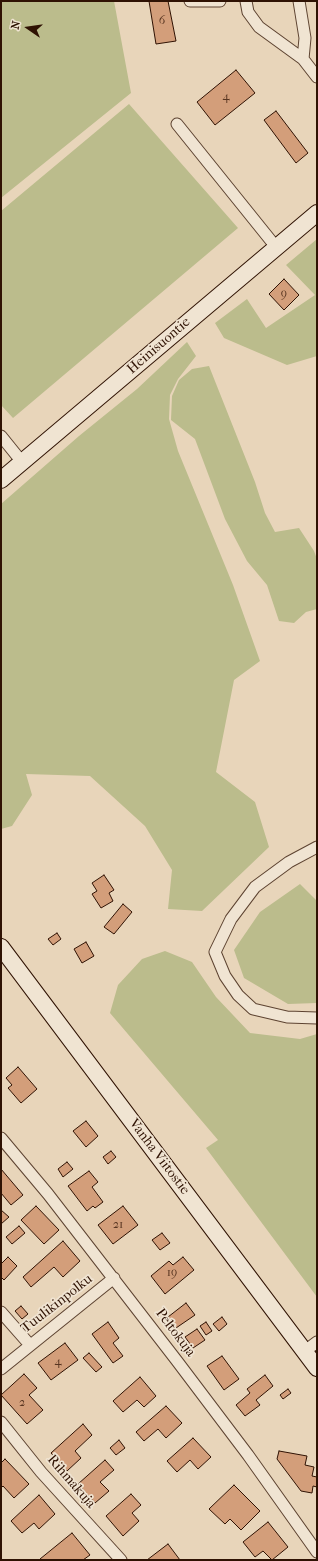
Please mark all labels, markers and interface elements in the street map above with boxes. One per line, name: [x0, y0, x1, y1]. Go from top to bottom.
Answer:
north arrow: [8, 8, 48, 48]
house number: 6: [159, 14, 165, 28]
text: N: [9, 20, 23, 31]
house number: 4: [222, 90, 230, 104]
house number: 9: [281, 287, 287, 301]
street label: Heinisuontie: [124, 314, 194, 378]
street label: Vanha Viitostie: [125, 1116, 193, 1198]
house number: 21: [113, 1218, 123, 1232]
house number: 19: [167, 1266, 177, 1280]
street label: Tuulikinpolku: [18, 1271, 96, 1337]
street label: Peltokuja: [151, 1306, 199, 1360]
house number: 4: [54, 1355, 62, 1369]
house number: 2: [19, 1396, 25, 1410]
street label: Rihmakuja: [43, 1452, 99, 1512]

